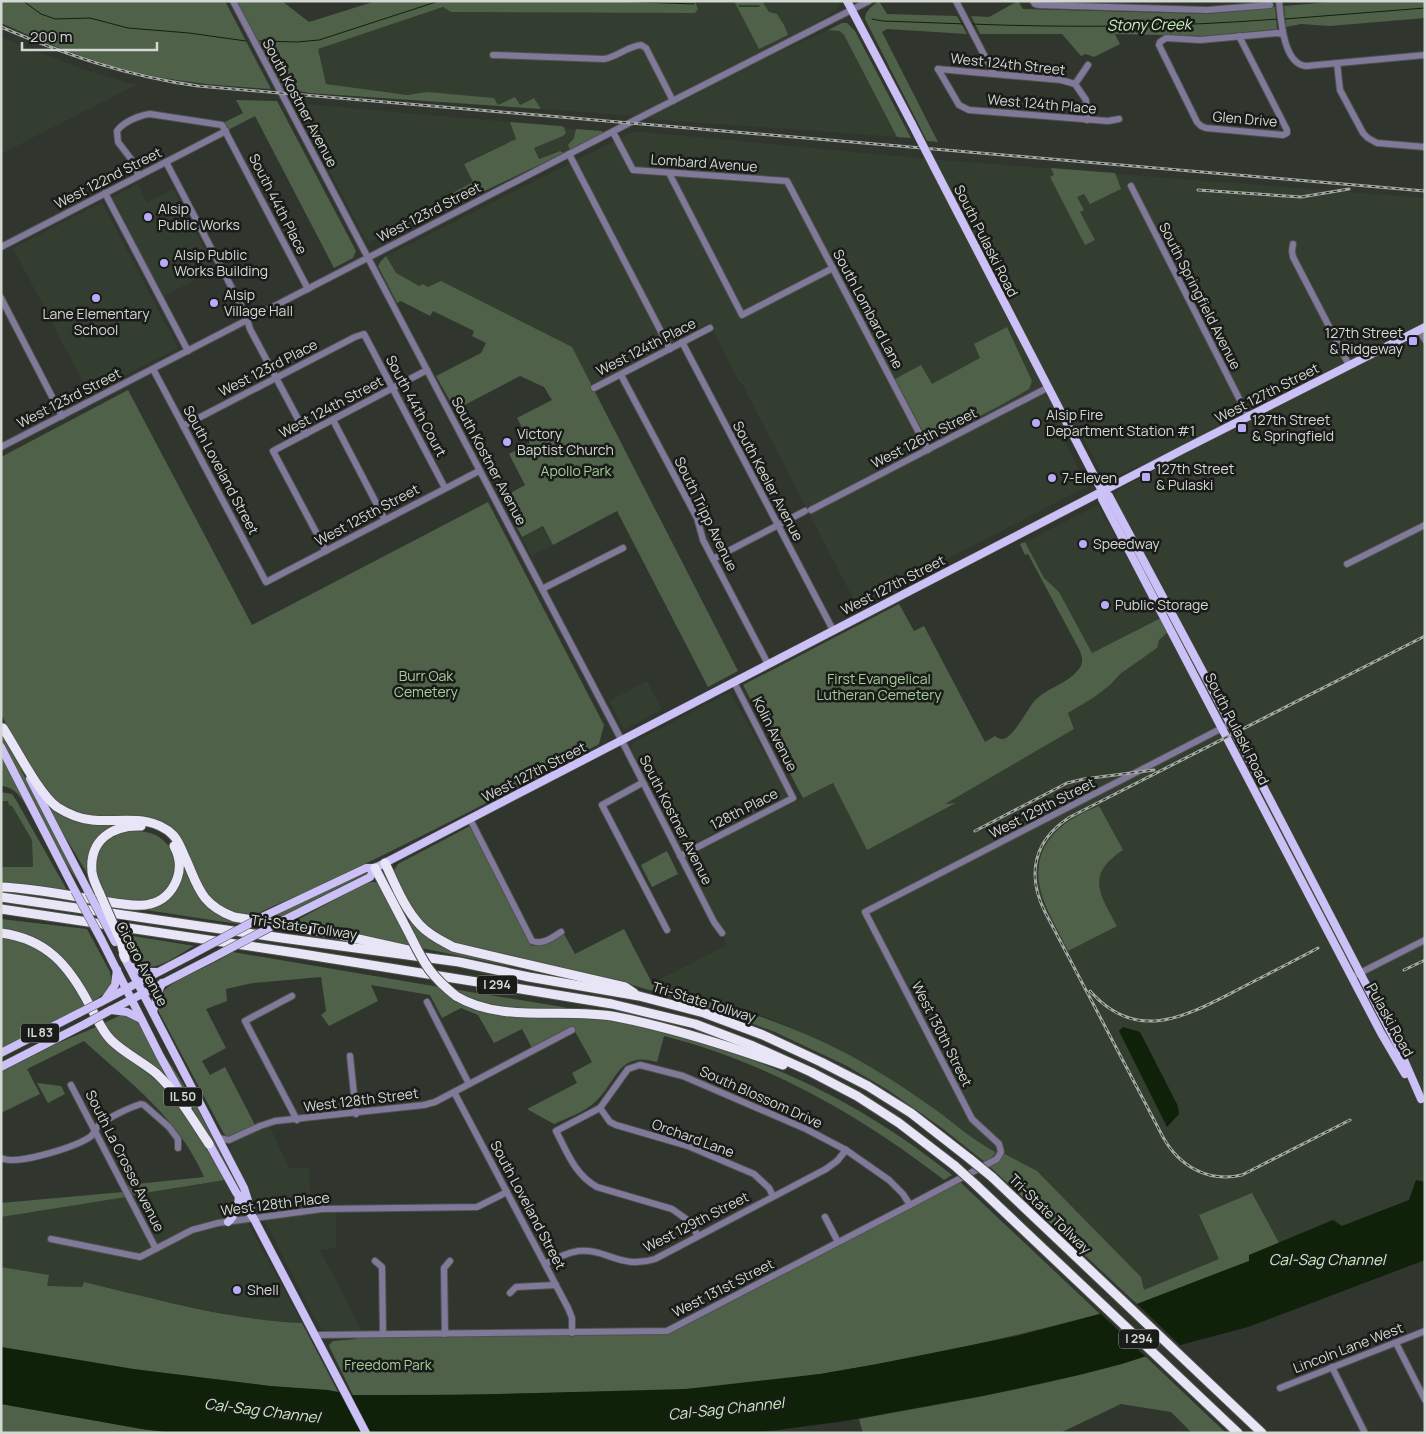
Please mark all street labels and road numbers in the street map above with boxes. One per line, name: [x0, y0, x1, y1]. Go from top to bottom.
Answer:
street label: South Kostner Avenue: [258, 35, 342, 170]
street label: West 124th Street: [950, 48, 1067, 79]
street label: West 124th Place: [987, 89, 1097, 118]
street label: Glen Drive: [1212, 106, 1278, 131]
street label: West 122nd Street: [51, 142, 165, 213]
street label: Lombard Avenue: [650, 149, 758, 176]
street label: South 44th Place: [245, 150, 312, 257]
street label: West 123rd Street: [373, 177, 484, 246]
street label: South Pulaski Road: [950, 182, 1023, 300]
street label: South Springfield Avenue: [1155, 219, 1246, 373]
street label: South Lombard Lane: [829, 246, 908, 372]
street label: West 124th Place: [593, 313, 699, 380]
street label: West 123rd Place: [215, 334, 320, 401]
street label: South 44th Court: [382, 352, 451, 460]
street label: West 127th Street: [1211, 358, 1322, 427]
street label: West 123rd Street: [13, 363, 124, 432]
street label: West 124th Street: [275, 371, 387, 442]
street label: South Kostner Avenue: [447, 393, 531, 528]
street label: South Loveland Street: [179, 402, 264, 538]
street label: West 126th Street: [868, 403, 980, 472]
street label: South Keeler Avenue: [729, 417, 808, 544]
street label: South Tripp Avenue: [670, 453, 742, 574]
street label: West 125th Street: [311, 479, 423, 550]
street label: West 127th Street: [837, 550, 948, 619]
street label: South Pulaski Road: [1201, 670, 1274, 788]
street label: Kolin Avenue: [748, 693, 802, 774]
street label: West 127th Street: [478, 737, 589, 806]
street label: South Kostner Avenue: [635, 752, 717, 888]
street label: West 129th Street: [986, 773, 1098, 842]
street label: 128th Place: [707, 783, 781, 834]
street label: Tri-State Tollway: [250, 910, 359, 943]
street label: Cicero Avenue: [112, 918, 173, 1009]
road number: I 294: [477, 976, 517, 994]
street label: Tri-State Tollway: [650, 977, 759, 1026]
street label: West 130th Street: [908, 978, 977, 1090]
street label: Pulaski Road: [1362, 980, 1418, 1060]
road number: IL 83: [21, 1024, 59, 1042]
street label: South Blossom Drive: [697, 1061, 826, 1132]
street label: West 128th Street: [302, 1083, 420, 1116]
street label: South La Crosse Avenue: [81, 1087, 169, 1235]
road number: IL 50: [164, 1088, 202, 1106]
street label: Orchard Lane: [649, 1114, 737, 1161]
street label: South Loveland Street: [486, 1137, 571, 1273]
street label: Tri-State Tollway: [1005, 1170, 1096, 1258]
street label: West 128th Place: [219, 1187, 331, 1220]
street label: West 129th Street: [640, 1187, 752, 1256]
street label: West 131st Street: [669, 1254, 777, 1321]
street label: Lincoln Lane West: [1290, 1318, 1406, 1377]
road number: I 294: [1119, 1330, 1159, 1348]

